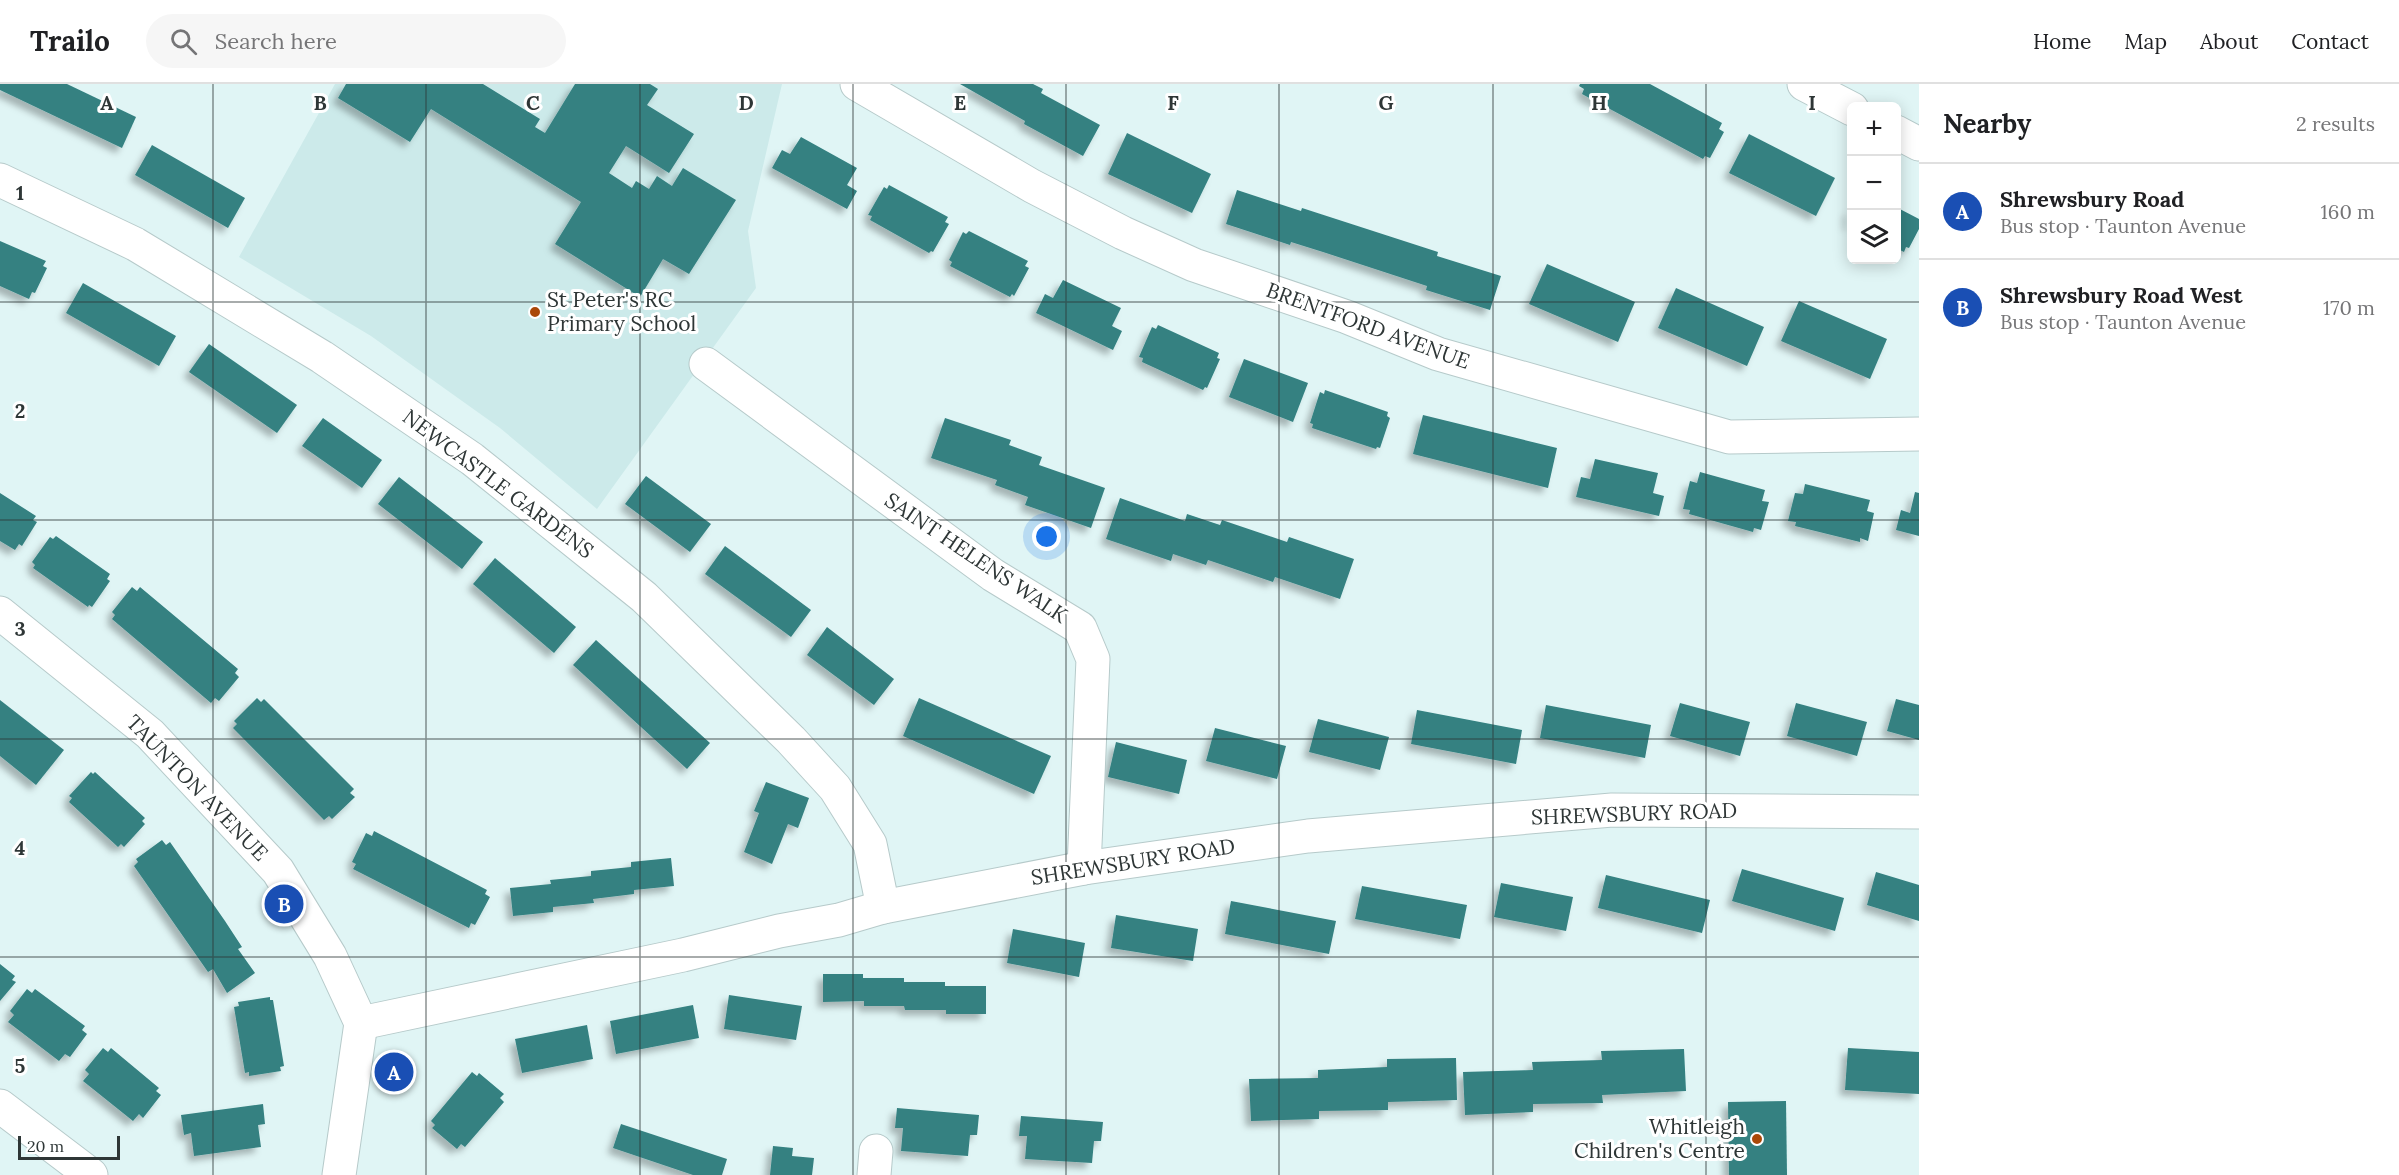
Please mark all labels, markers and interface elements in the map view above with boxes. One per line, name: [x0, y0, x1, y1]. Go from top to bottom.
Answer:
search box: [146, 14, 566, 68]
text: Trailo: [30, 23, 110, 59]
icon: search: [167, 25, 200, 58]
text: Search here: [215, 27, 337, 55]
text: Home: [2033, 28, 2091, 55]
text: Map: [2124, 28, 2167, 55]
text: About: [2200, 28, 2258, 55]
text: Contact: [2291, 28, 2369, 55]
text: A: [100, 90, 114, 115]
text: B: [313, 90, 327, 115]
text: C: [526, 90, 540, 115]
text: D: [738, 90, 754, 115]
text: E: [954, 90, 966, 115]
text: F: [1167, 90, 1179, 115]
text: G: [1378, 90, 1394, 115]
text: H: [1591, 90, 1607, 115]
text: I: [1808, 90, 1816, 115]
map controls: [1847, 102, 1901, 264]
button: +: [1847, 102, 1901, 156]
text: Nearby: [1943, 107, 2031, 140]
text: 2 results: [2296, 111, 2375, 136]
button: −: [1847, 156, 1901, 210]
text: 1: [16, 180, 24, 205]
text: Shrewsbury Road: [2000, 185, 2184, 213]
text: A: [1956, 199, 1969, 224]
text: 160 m: [2321, 199, 2375, 224]
button: layers: [1847, 210, 1901, 264]
text: Bus stop · Taunton Avenue: [2000, 213, 2246, 238]
street label: BRENTFORD AVENUE: [1263, 276, 1474, 375]
text: Shrewsbury Road West: [2000, 281, 2243, 309]
place label: St Peter's RC Primary School: [547, 286, 696, 337]
text: B: [1956, 295, 1969, 320]
text: 170 m: [2323, 295, 2375, 320]
marker: St Peter's RC Primary School: [528, 305, 542, 319]
text: Bus stop · Taunton Avenue: [2000, 309, 2246, 334]
text: 2: [15, 398, 25, 423]
street label: NEWCASTLE GARDENS: [398, 403, 599, 564]
street label: SAINT HELENS WALK: [880, 486, 1073, 629]
your location: [1032, 522, 1061, 551]
text: 3: [14, 616, 26, 641]
street label: TAUNTON AVENUE: [121, 709, 274, 866]
street label: SHREWSBURY ROAD: [1530, 796, 1738, 831]
street label: SHREWSBURY ROAD: [1029, 832, 1237, 891]
text: 4: [15, 835, 26, 860]
pin: B: [264, 882, 304, 926]
pin: A: [374, 1050, 414, 1094]
text: 5: [15, 1053, 26, 1078]
place label: Whitleigh Children's Centre: [1574, 1113, 1745, 1164]
marker: Whitleigh Children's Centre: [1750, 1132, 1764, 1146]
scale bar: [18, 1133, 120, 1160]
text: 20 m: [27, 1136, 64, 1156]

